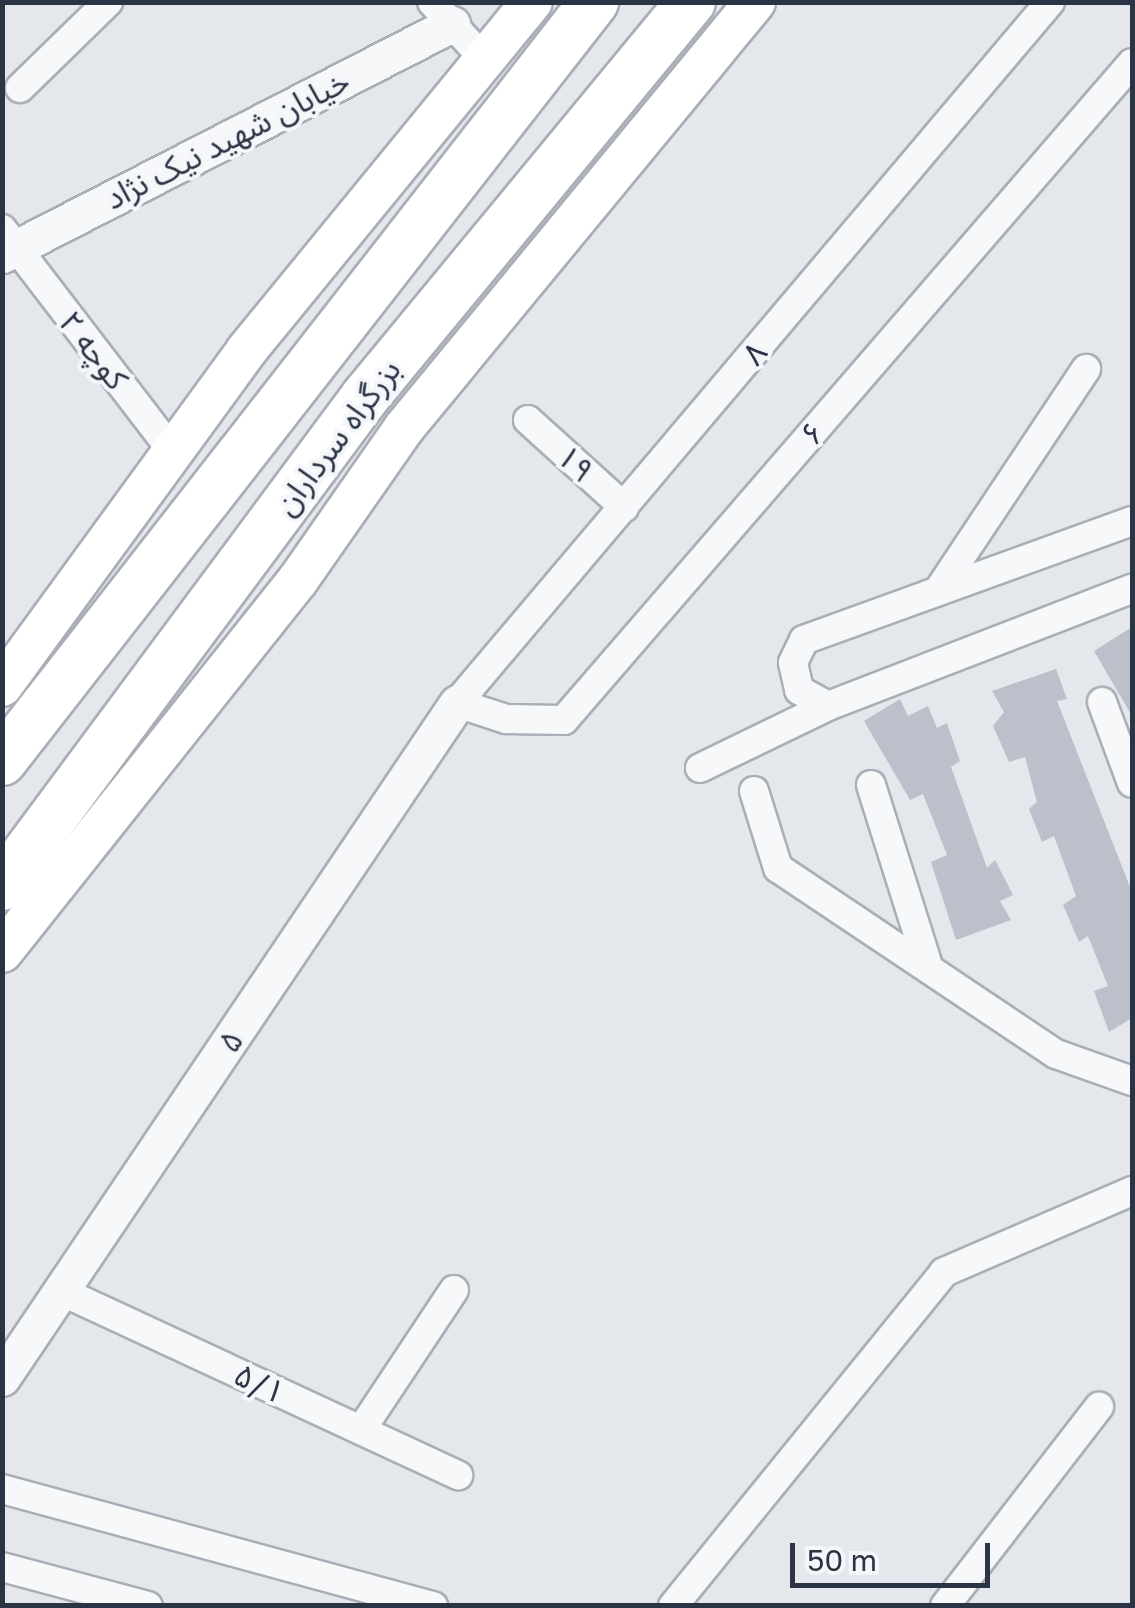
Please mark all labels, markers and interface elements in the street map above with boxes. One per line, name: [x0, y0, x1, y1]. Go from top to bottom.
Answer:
street label: خیابان شهید نیک نژاد: [98, 61, 356, 217]
street label: کوچه ۲: [51, 303, 137, 397]
street label: ۸: [733, 334, 775, 372]
street label: بزرگراه سرداران: [266, 351, 408, 523]
street label: ۶: [792, 413, 832, 453]
street label: ۱۹: [550, 436, 602, 490]
street label: ۵: [209, 1023, 251, 1059]
street label: ۵/۱: [228, 1355, 292, 1411]
scale bar: [795, 1523, 995, 1585]
text: 50 m: [807, 1542, 877, 1578]

